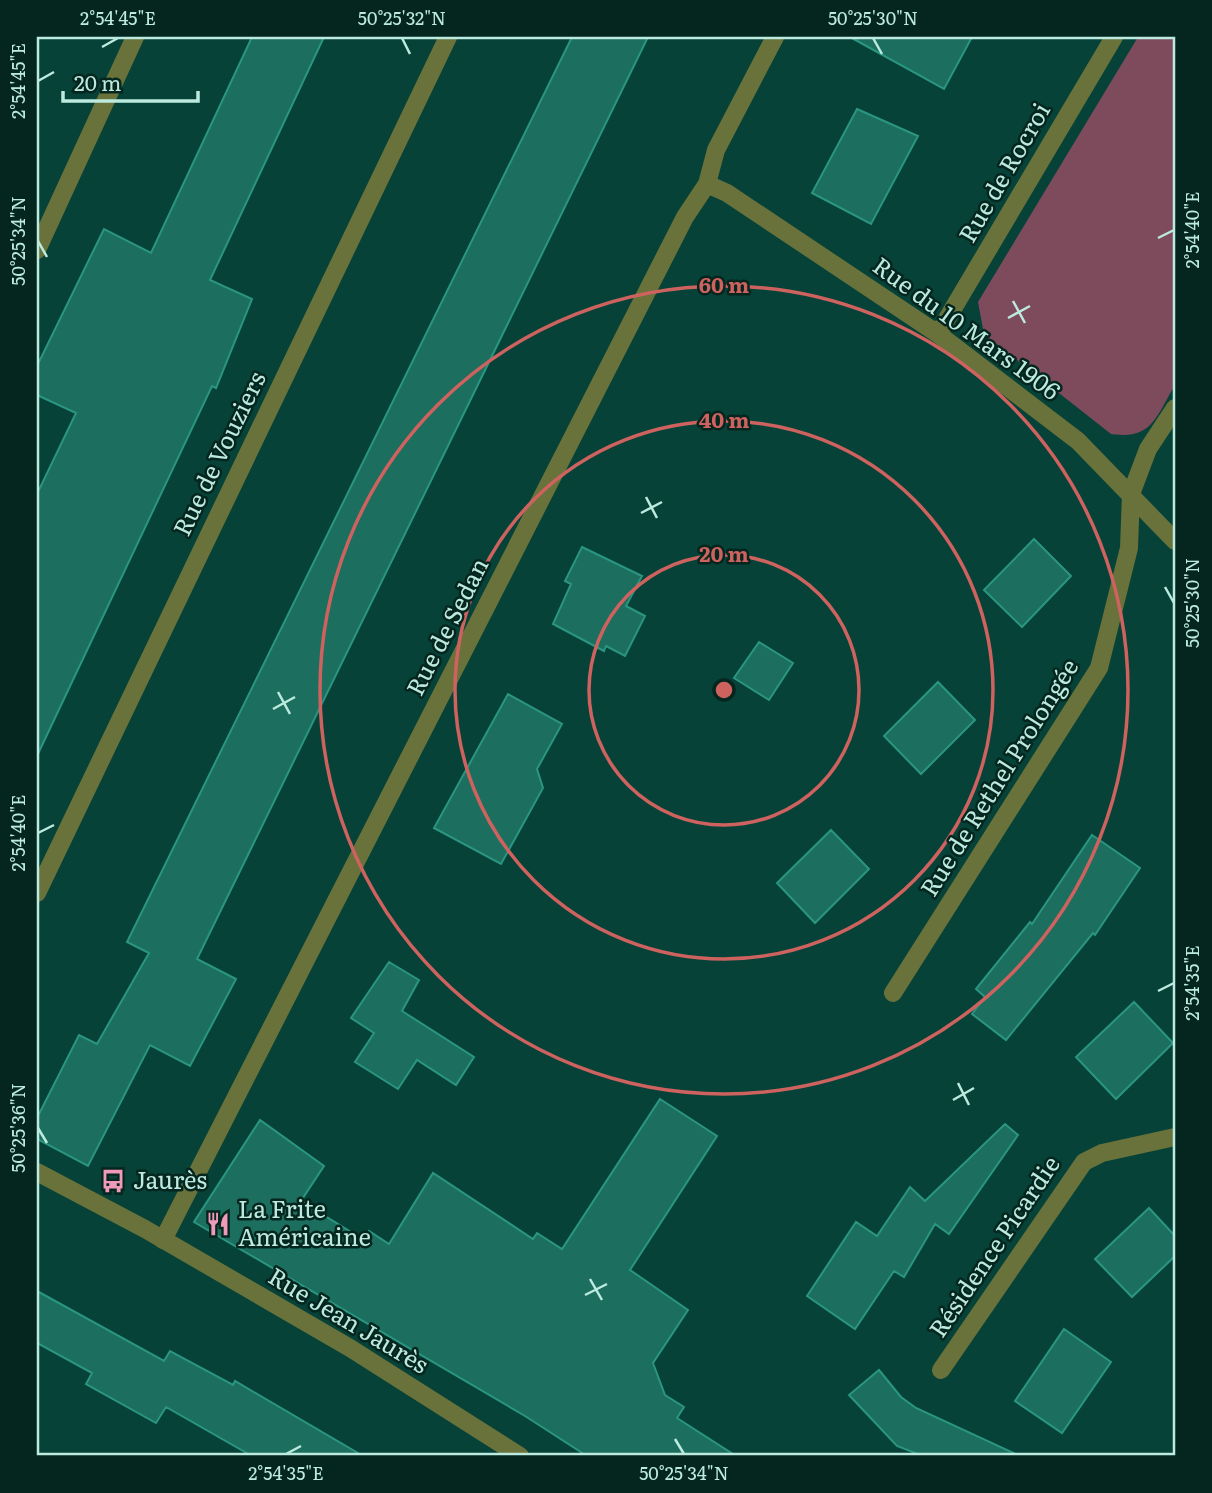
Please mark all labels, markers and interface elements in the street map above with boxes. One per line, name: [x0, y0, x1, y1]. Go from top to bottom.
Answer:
text: 2°54'45"E: [80, 4, 156, 31]
text: 50°25'32"N: [358, 4, 446, 31]
text: 50°25'30"N: [828, 4, 918, 31]
text: 2°54'45"E: [4, 43, 31, 119]
scale bar: [63, 60, 198, 104]
text: 20 m: [74, 66, 121, 97]
street label: Rue de Rocroi: [949, 95, 1057, 248]
text: 2°54'40"E: [1178, 191, 1205, 269]
text: 50°25'34"N: [4, 196, 31, 286]
street label: Rue du 10 Mars 1906: [867, 247, 1068, 407]
text: 60 m: [699, 268, 749, 299]
street label: Rue de Vouziers: [163, 365, 273, 541]
text: 40 m: [699, 403, 749, 434]
text: 20 m: [699, 537, 749, 568]
street label: Rue de Sedan: [396, 551, 496, 701]
text: 50°25'30"N: [1178, 558, 1205, 648]
street label: Rue de Rethel Prolongée: [910, 651, 1085, 902]
centre of rings: [712, 678, 736, 702]
text: 2°54'40"E: [4, 794, 31, 872]
text: 2°54'35"E: [1178, 945, 1205, 1021]
text: 50°25'36"N: [4, 1083, 31, 1173]
street label: Résidence Picardie: [919, 1148, 1067, 1343]
place label: Jaurès: [133, 1161, 207, 1196]
bus stop icon: Jaurès: [99, 1167, 127, 1195]
place label: La Frite Américaine: [238, 1190, 371, 1253]
restaurant icon: La Frite Américaine: [204, 1210, 232, 1238]
street label: Rue Jean Jaurès: [263, 1257, 436, 1381]
text: 2°54'35"E: [248, 1459, 324, 1486]
text: 50°25'34"N: [639, 1459, 729, 1486]

